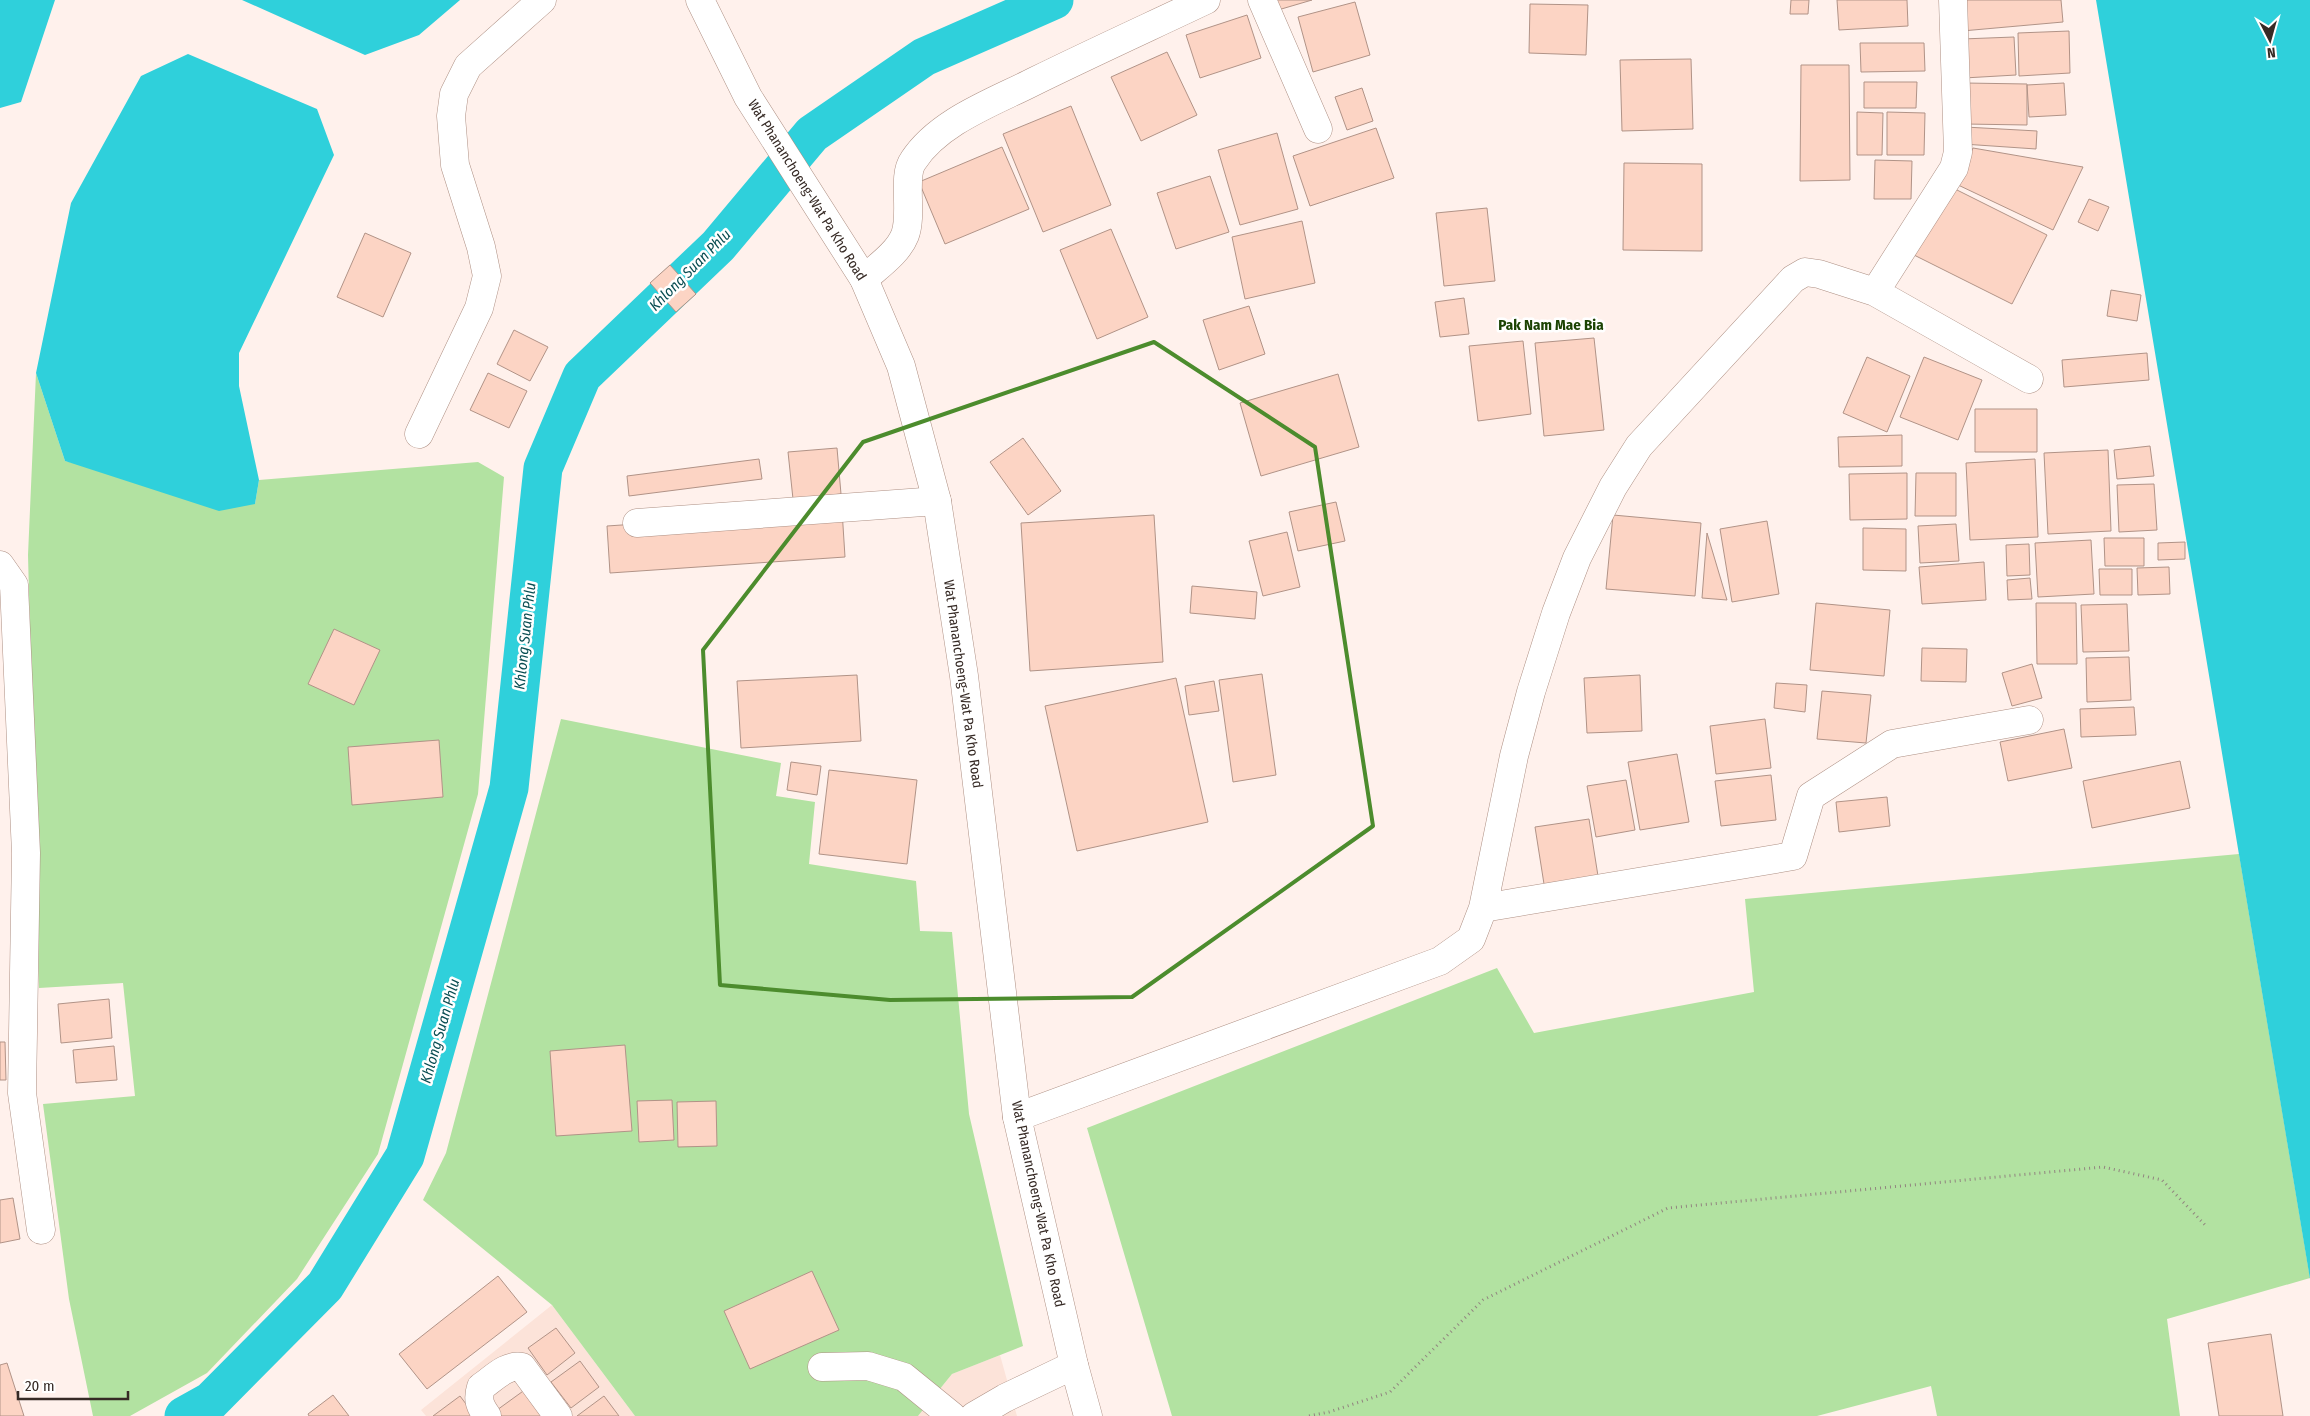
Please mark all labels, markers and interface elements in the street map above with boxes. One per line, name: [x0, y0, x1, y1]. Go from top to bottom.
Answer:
north arrow: [2245, 15, 2295, 65]
text: N: [2266, 44, 2276, 61]
street label: Wat Phananchoeng-Wat Pa Kho Road: [744, 96, 870, 284]
water label: Khlong Suan Phlu: [646, 225, 735, 314]
district label: Pak Nam Mae Bia: [1498, 316, 1604, 334]
street label: Wat Phananchoeng-Wat Pa Kho Road: [940, 579, 986, 789]
water label: Khlong Suan Phlu: [510, 581, 540, 691]
water label: Khlong Suan Phlu: [416, 977, 464, 1085]
street label: Wat Phananchoeng-Wat Pa Kho Road: [1008, 1099, 1068, 1309]
scale bar: [18, 1368, 128, 1400]
text: 20 m: [25, 1377, 55, 1395]

